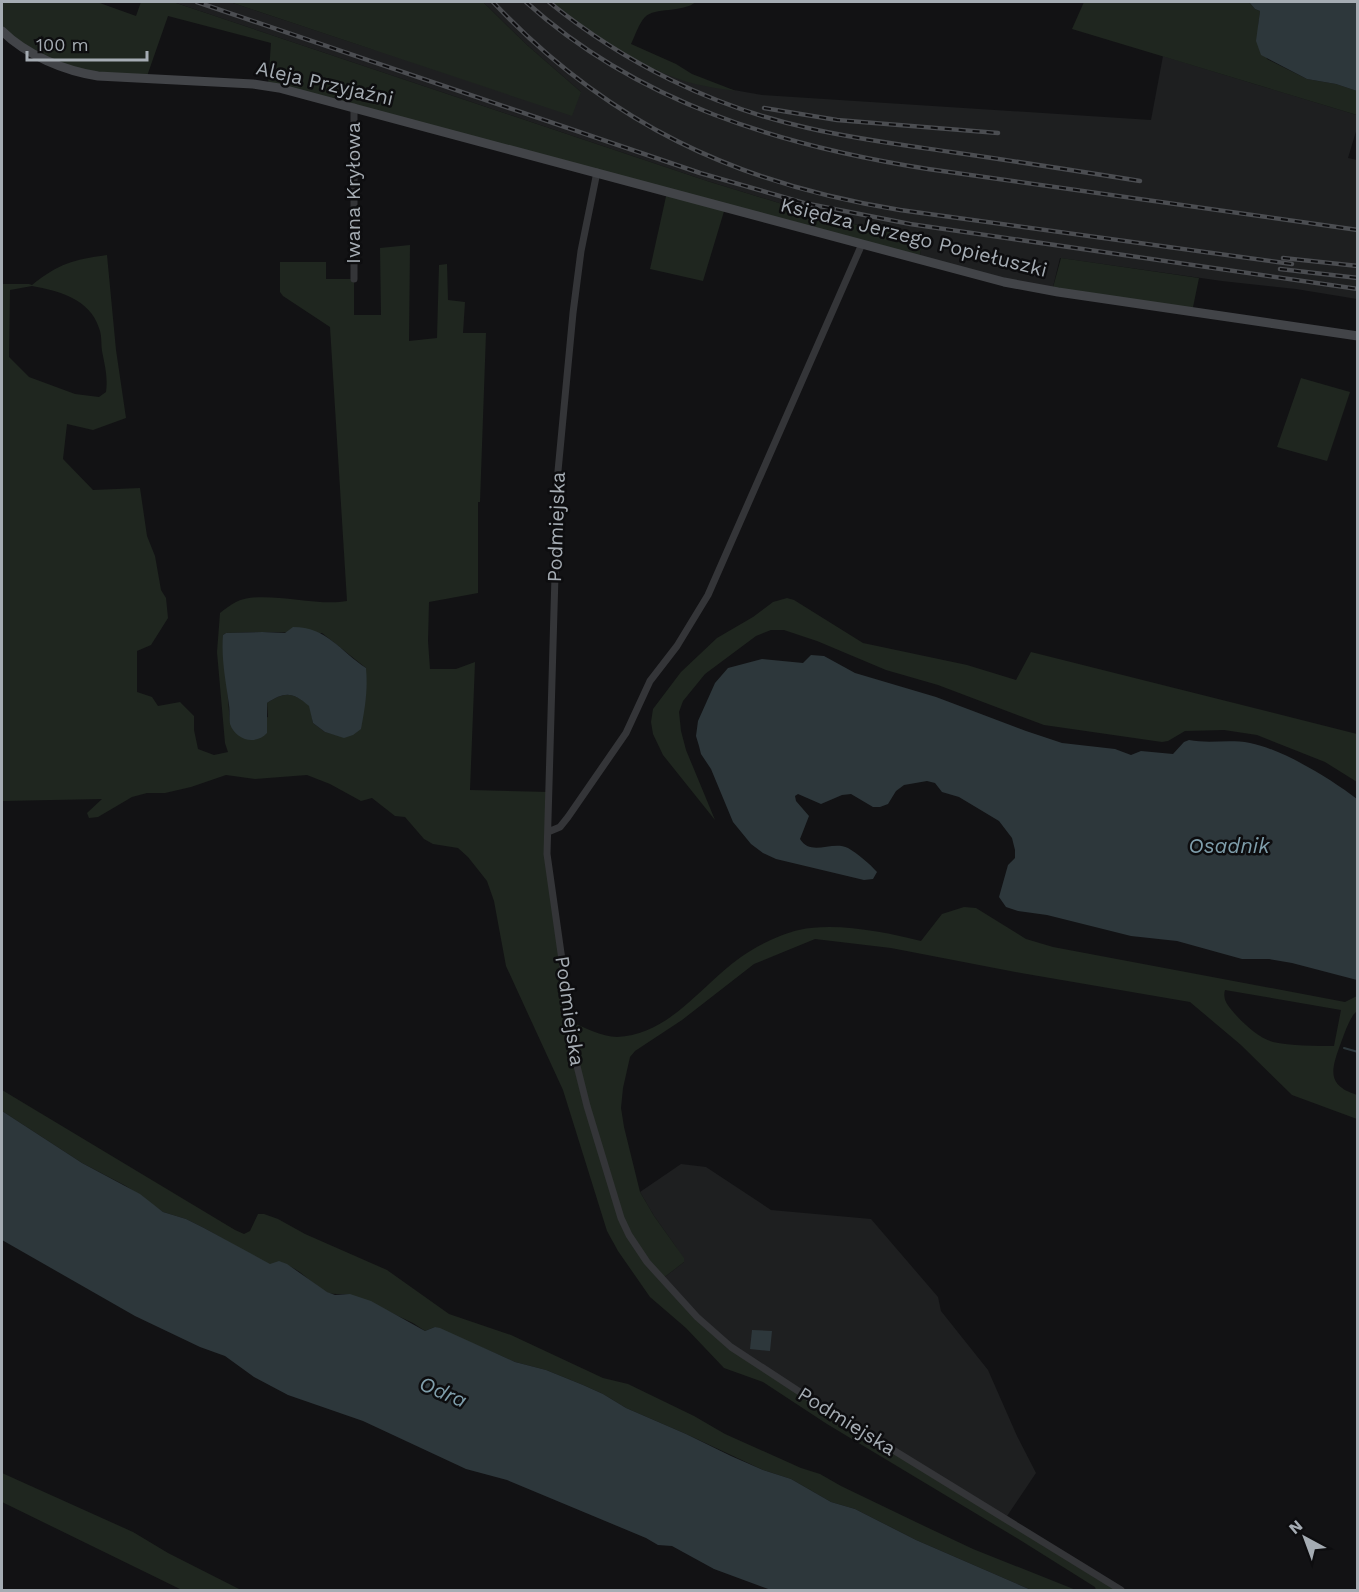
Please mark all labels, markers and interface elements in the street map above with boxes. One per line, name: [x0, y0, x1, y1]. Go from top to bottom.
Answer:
scale bar: [27, 24, 147, 62]
text: 100 m: [36, 34, 89, 55]
street label: Aleja Przyjaźni: [254, 56, 396, 110]
street label: Iwana Kryłowa: [341, 122, 365, 264]
street label: Księdza Jerzego Popiełuszki: [778, 192, 1050, 282]
street label: Podmiejska: [542, 471, 570, 583]
water label: Osadnik: [1188, 833, 1270, 858]
street label: Podmiejska: [550, 954, 590, 1068]
water label: Odra: [416, 1370, 471, 1413]
street label: Podmiejska: [794, 1381, 900, 1461]
north arrow: [1275, 1508, 1335, 1568]
text: N: [1285, 1516, 1306, 1538]

